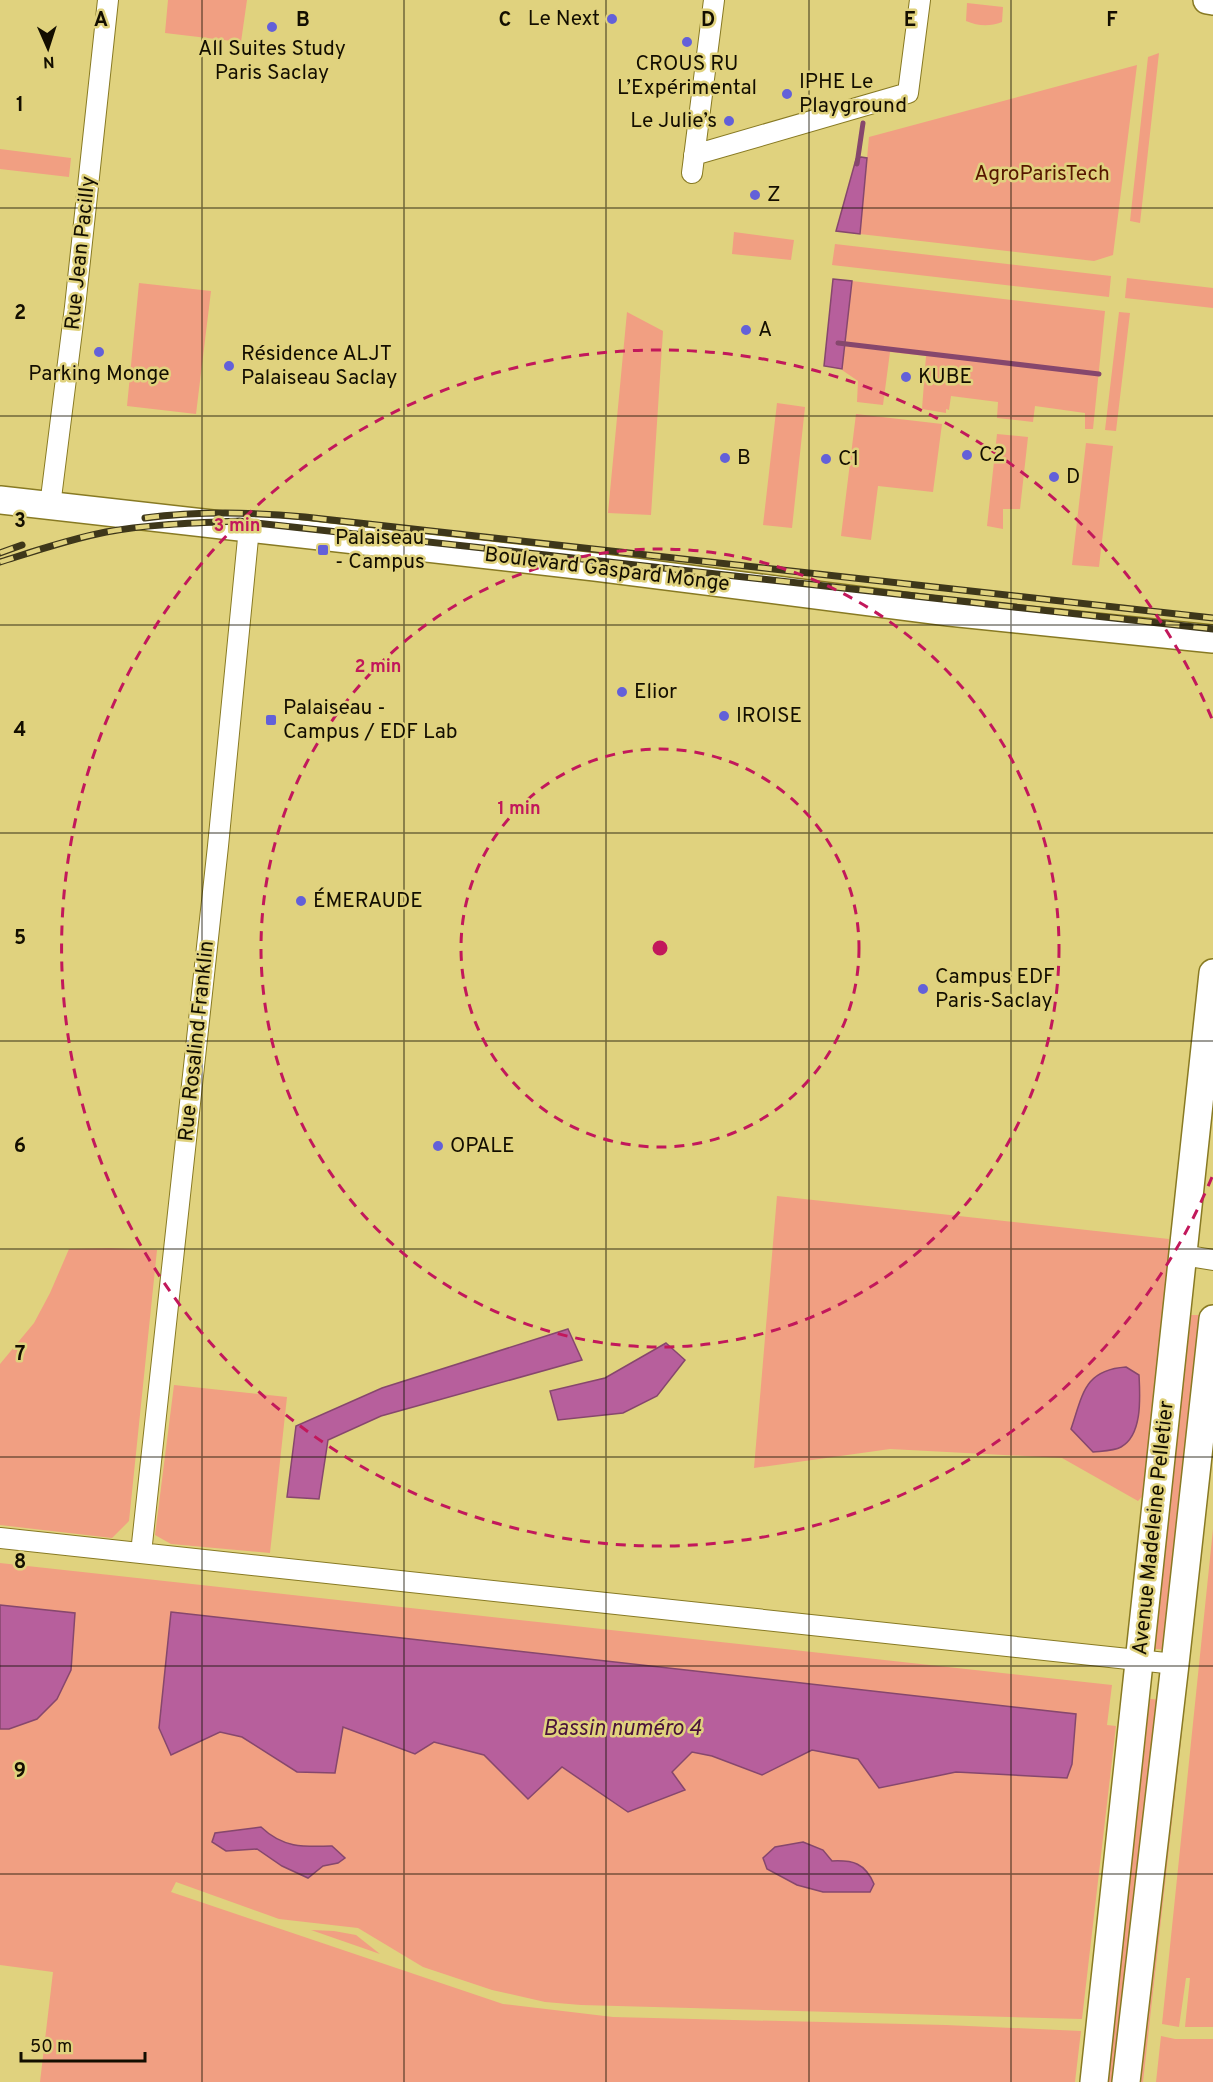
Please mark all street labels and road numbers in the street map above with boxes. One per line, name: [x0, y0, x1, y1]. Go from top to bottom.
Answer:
street label: Rue Jean Pacilly: [60, 175, 102, 331]
street label: Boulevard Gaspard Monge: [483, 542, 731, 598]
street label: Rue Rosalind Franklin: [173, 939, 221, 1143]
street label: Avenue Madeleine Pelletier: [1127, 1399, 1181, 1657]

